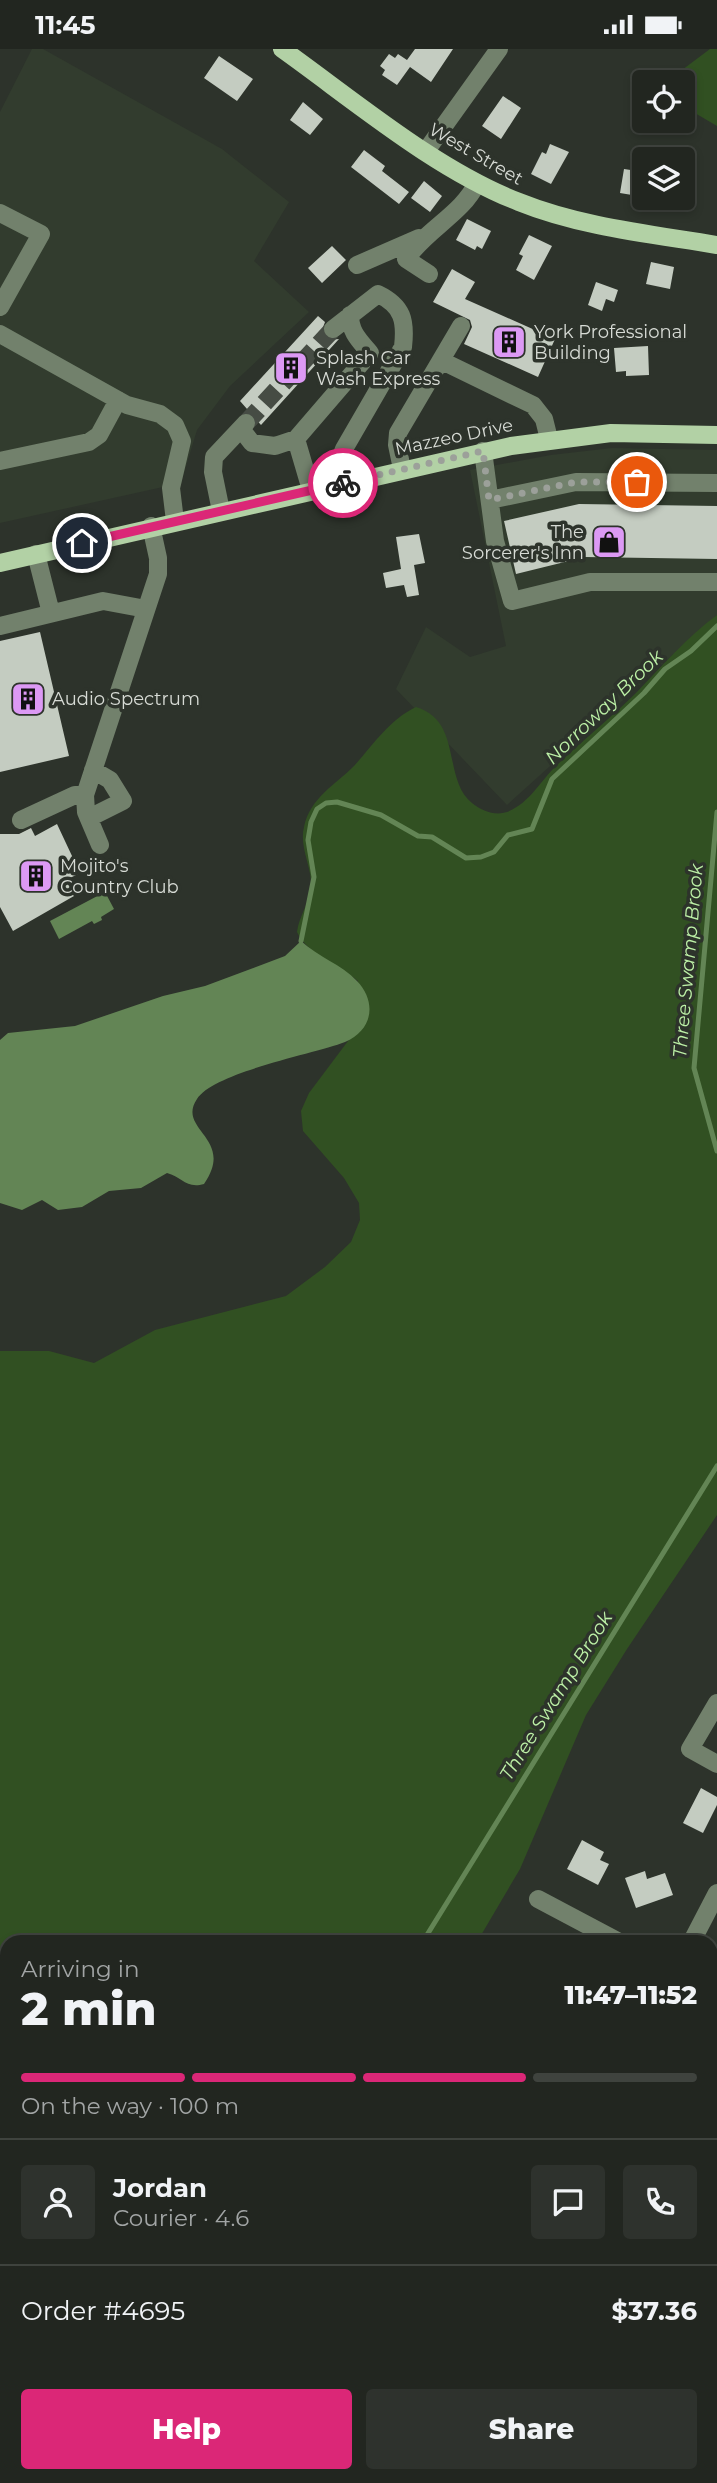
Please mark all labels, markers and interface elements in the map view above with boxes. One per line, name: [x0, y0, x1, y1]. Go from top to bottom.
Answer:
text: 11:45: [35, 9, 96, 41]
map controls: [632, 70, 695, 210]
button: locate: [632, 70, 695, 133]
street label: West Street: [425, 118, 527, 190]
button: layers: [632, 147, 695, 210]
place label: York Professional Building: [534, 321, 687, 364]
building icon: York Professional Building: [490, 323, 528, 361]
place label: Splash Car Wash Express: [316, 347, 441, 390]
building icon: Splash Car Wash Express: [272, 349, 310, 387]
street label: Mazzeo Drive: [393, 414, 515, 460]
courier: [308, 448, 378, 518]
pin: [607, 452, 667, 512]
icon: bag: [618, 463, 656, 501]
icon: bike: [324, 464, 362, 502]
pin: [52, 513, 112, 573]
place label: The Sorcerer's Inn: [462, 521, 584, 564]
shop icon: The Sorcerer's Inn: [590, 523, 628, 561]
icon: home: [63, 524, 101, 562]
water label: Norroway Brook: [540, 644, 668, 769]
building icon: Audio Spectrum: [9, 680, 47, 718]
place label: Audio Spectrum: [52, 688, 200, 710]
place label: Mojito's Country Club: [60, 855, 179, 898]
building icon: Mojito's Country Club: [17, 857, 55, 895]
water label: Three Swamp Brook: [668, 862, 708, 1059]
water label: Three Swamp Brook: [495, 1607, 618, 1785]
text: Arriving in: [21, 1955, 140, 1983]
text: 11:47–11:52: [564, 1979, 697, 2011]
text: 2 min: [21, 1980, 156, 2037]
text: On the way · 100 m: [21, 2092, 239, 2120]
button: person: [21, 2165, 95, 2239]
button: chat: [531, 2165, 605, 2239]
button: phone: [623, 2165, 697, 2239]
text: Jordan: [113, 2172, 207, 2204]
text: Courier · 4.6: [113, 2204, 249, 2232]
text: Order #4695: [21, 2295, 185, 2327]
text: $37.36: [611, 2295, 697, 2327]
button: Help: [21, 2389, 352, 2469]
button: Share: [366, 2389, 697, 2469]

